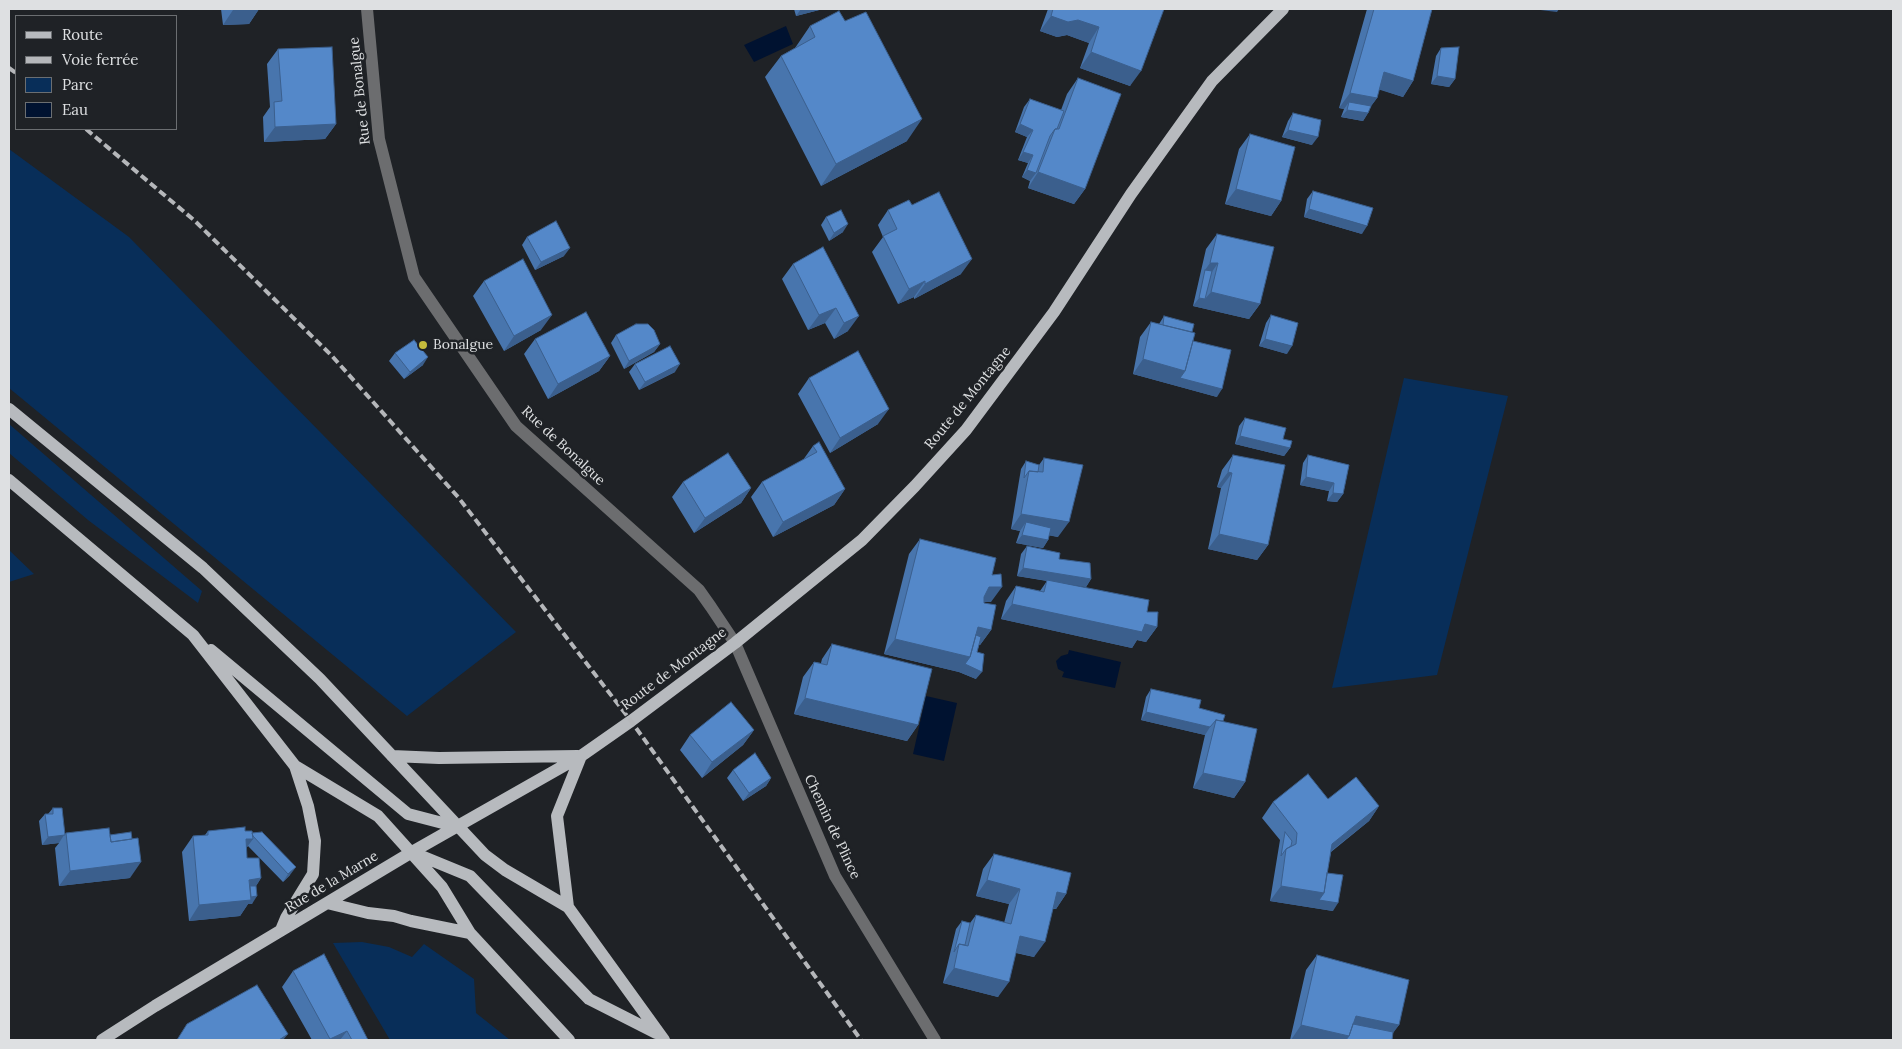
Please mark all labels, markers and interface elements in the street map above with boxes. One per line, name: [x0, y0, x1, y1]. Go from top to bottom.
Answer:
legend: [15, 15, 178, 130]
text: Route: [62, 25, 103, 44]
street label: Rue de Bonalgue: [346, 36, 374, 146]
text: Voie ferrée: [62, 50, 138, 69]
text: Parc: [62, 75, 93, 94]
text: Eau: [62, 100, 88, 119]
place label: Bonalgue: [433, 337, 493, 353]
marker: Bonalgue: [417, 339, 429, 351]
street label: Route de Montagne: [921, 343, 1015, 453]
street label: Rue de Bonalgue: [518, 403, 608, 489]
street label: Route de Montagne: [618, 624, 730, 714]
street label: Chemin de Plince: [800, 772, 864, 882]
street label: Rue de la Marne: [283, 848, 381, 916]

